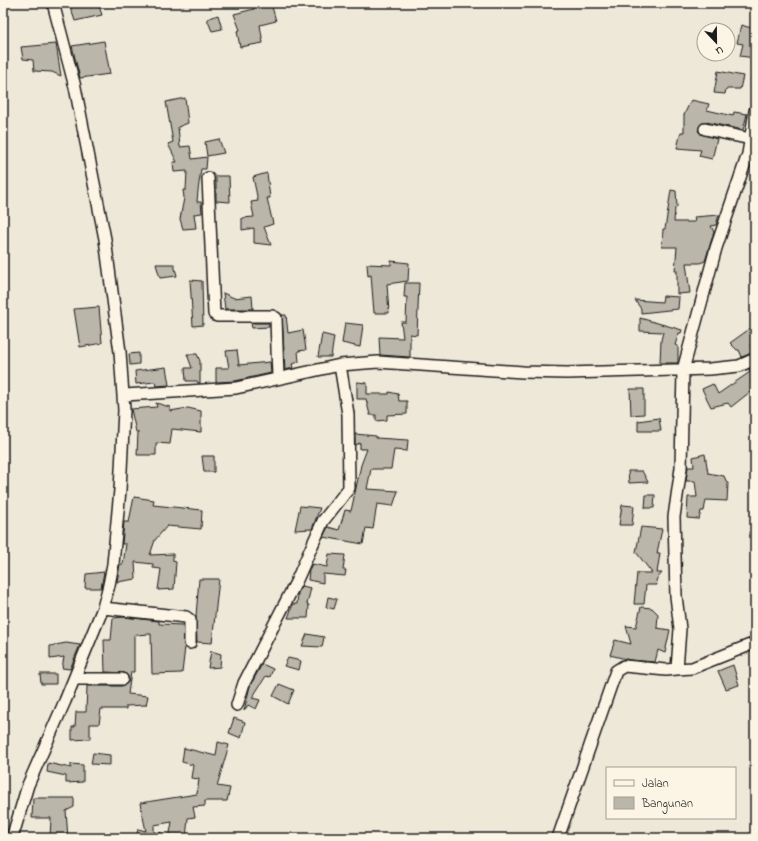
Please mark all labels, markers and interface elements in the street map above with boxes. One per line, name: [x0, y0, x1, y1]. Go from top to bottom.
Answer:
north arrow: [696, 22, 736, 62]
text: U: [713, 42, 726, 59]
legend: [606, 767, 736, 819]
text: Jalan: [642, 775, 669, 793]
text: Bangunan: [641, 795, 693, 814]

